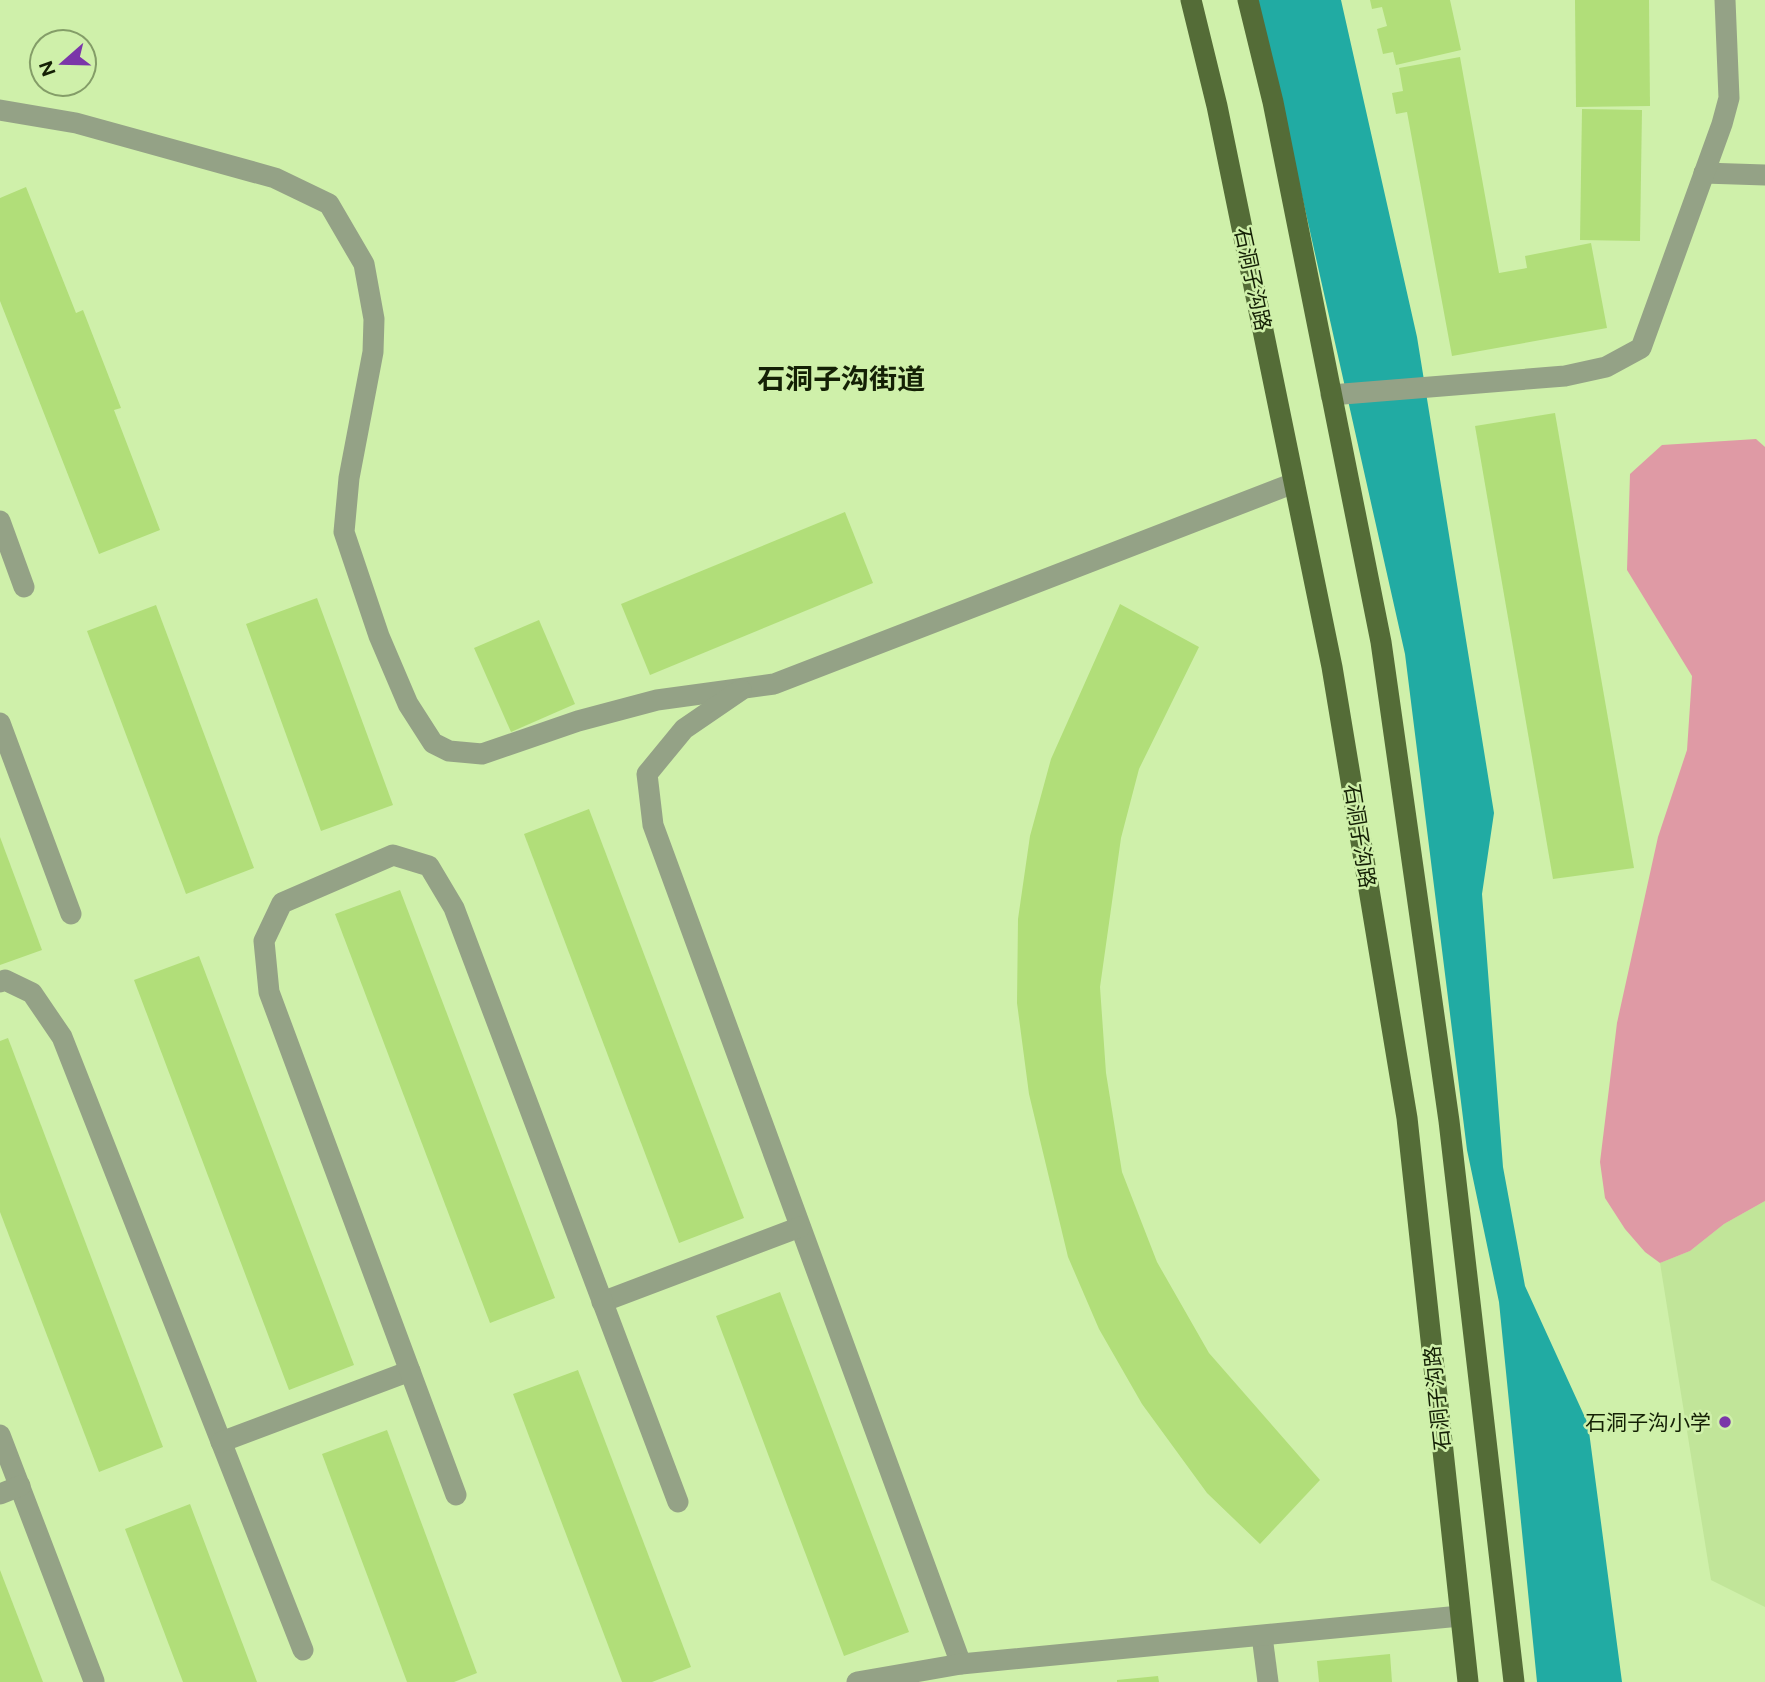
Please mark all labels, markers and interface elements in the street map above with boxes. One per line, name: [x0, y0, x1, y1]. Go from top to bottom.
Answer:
north arrow: [28, 28, 98, 98]
text: N: [34, 58, 61, 79]
street label: 石洞子沟路: [1230, 225, 1276, 333]
district label: 石洞子沟街道: [757, 362, 925, 396]
street label: 石洞子沟路: [1339, 782, 1381, 890]
street label: 石洞子沟路: [1419, 1344, 1455, 1452]
place label: 石洞子沟小学: [1585, 1410, 1711, 1435]
marker: 石洞子沟小学: [1717, 1414, 1733, 1430]

